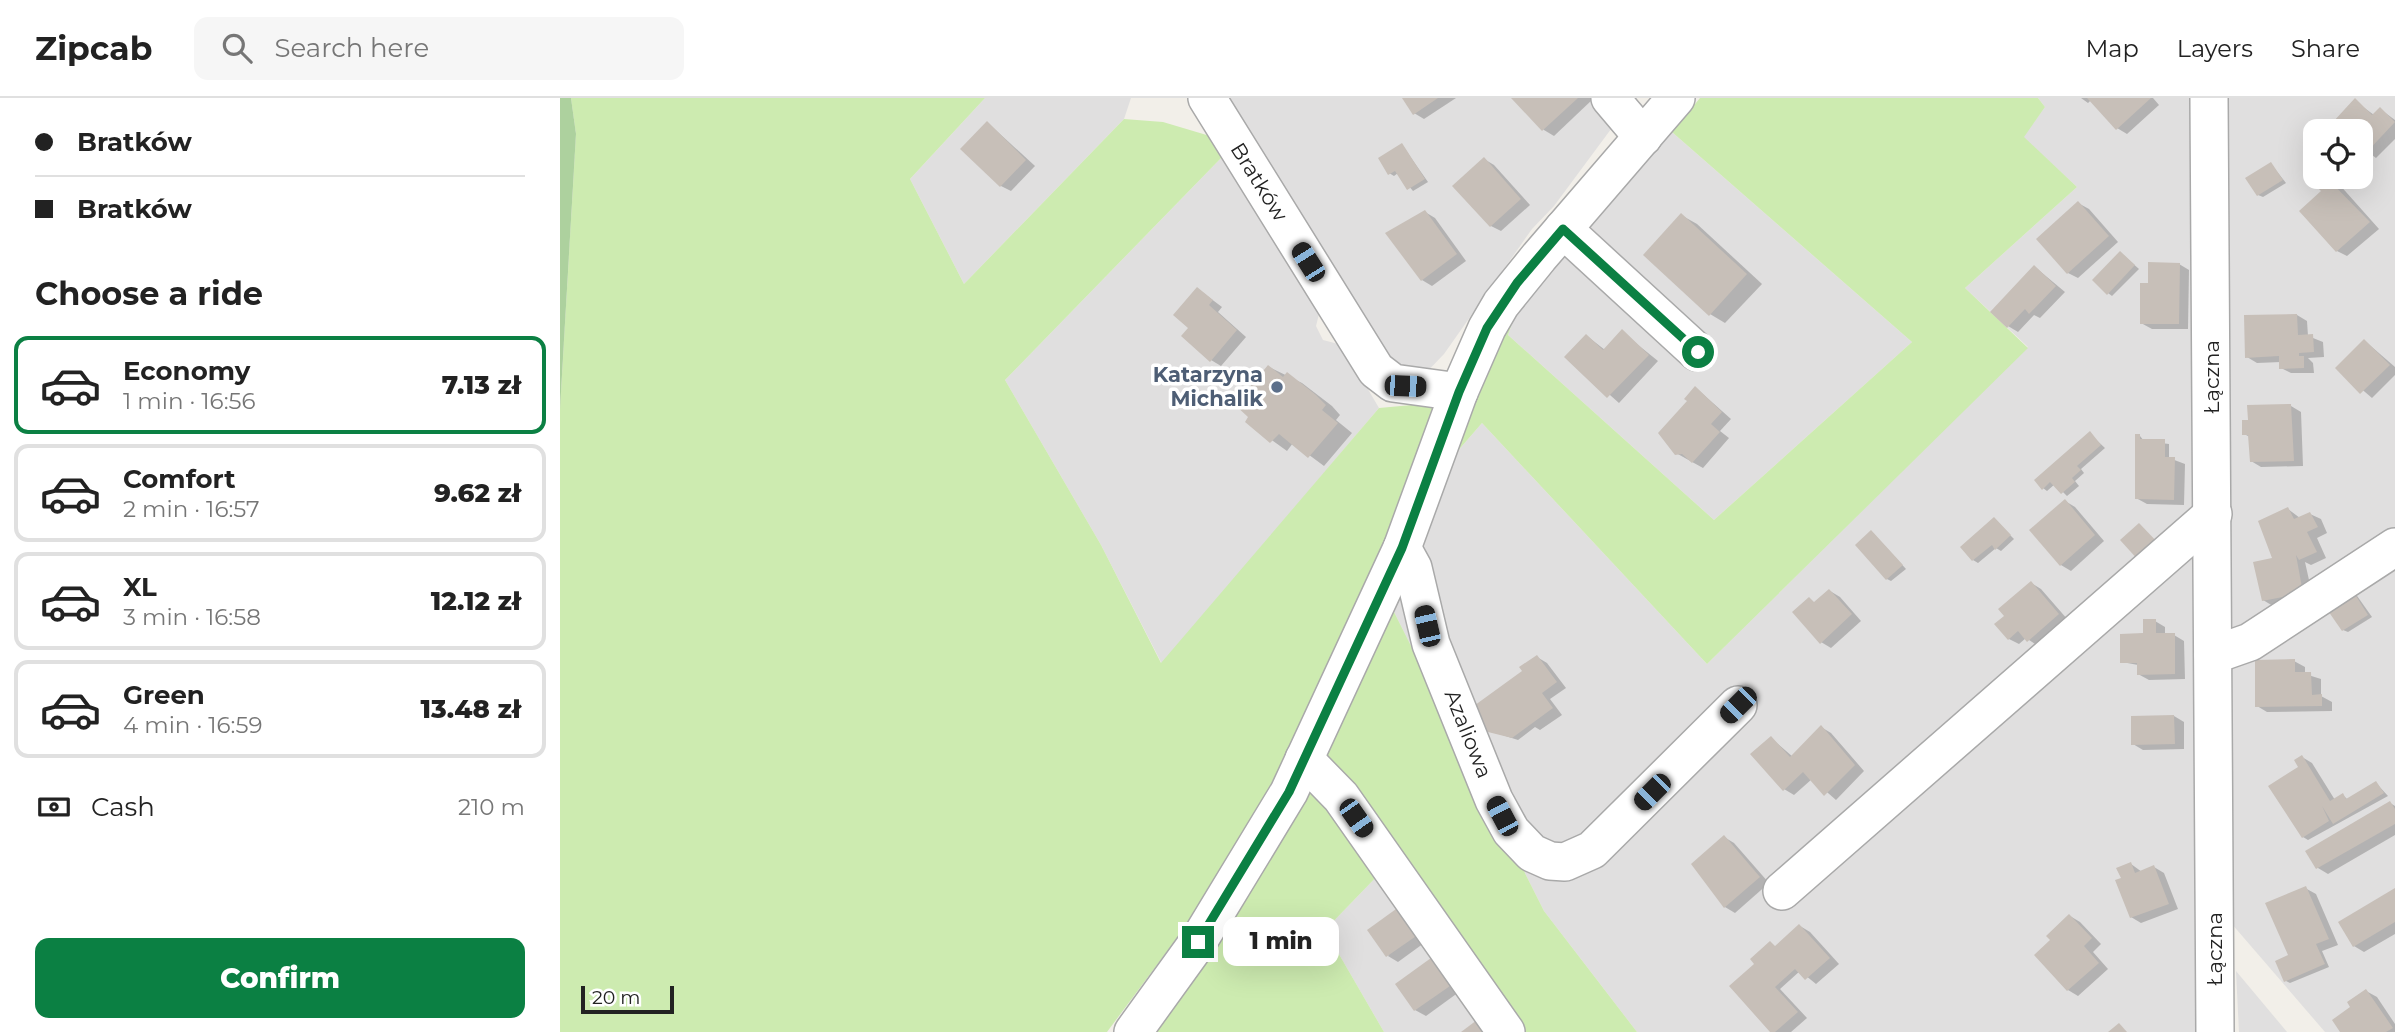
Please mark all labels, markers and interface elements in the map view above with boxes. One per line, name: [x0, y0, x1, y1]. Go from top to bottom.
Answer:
search box: [194, 17, 684, 80]
text: Zipcab: [35, 28, 152, 68]
icon: search: [218, 29, 256, 67]
text: Search here: [274, 32, 429, 64]
text: Map: [2085, 34, 2139, 63]
text: Layers: [2177, 34, 2253, 63]
text: Share: [2291, 34, 2360, 63]
map controls: [2303, 119, 2373, 189]
button: locate: [2303, 119, 2373, 189]
text: Bratków: [77, 126, 192, 158]
street label: Bratków: [1226, 138, 1294, 226]
text: Bratków: [77, 193, 192, 225]
car: [1288, 239, 1329, 285]
text: Choose a ride: [35, 274, 263, 313]
route start: [1682, 336, 1714, 368]
street label: Łączna: [2199, 340, 2224, 414]
icon: car: [39, 354, 102, 417]
text: Economy: [123, 355, 250, 387]
place label: Katarzyna Michalik: [1153, 362, 1263, 411]
text: 7.13 zł: [442, 369, 521, 401]
car: [1384, 375, 1427, 397]
marker: Katarzyna Michalik: [1269, 379, 1285, 395]
text: 1 min · 16:56: [123, 387, 256, 415]
icon: car: [39, 462, 102, 525]
text: Comfort: [123, 463, 235, 495]
text: 9.62 zł: [434, 477, 521, 509]
text: 2 min · 16:57: [123, 495, 260, 523]
icon: car: [39, 570, 102, 633]
text: XL: [123, 571, 157, 603]
text: 12.12 zł: [431, 585, 521, 617]
text: 3 min · 16:58: [123, 603, 261, 631]
car: [1413, 603, 1442, 649]
icon: car: [39, 678, 102, 741]
text: Green: [123, 679, 205, 711]
car: [1716, 683, 1761, 727]
street label: Azaliowa: [1439, 686, 1497, 782]
text: 13.48 zł: [420, 693, 521, 725]
text: 4 min · 16:59: [123, 711, 262, 739]
car: [1630, 770, 1675, 814]
icon: cash: [35, 788, 73, 826]
text: Cash: [91, 791, 155, 823]
text: 210 m: [458, 793, 525, 821]
car: [1483, 793, 1522, 839]
car: [1336, 795, 1377, 841]
street label: Łączna: [2202, 912, 2227, 986]
callout: 1 min: [1222, 918, 1338, 966]
route end: [1182, 926, 1214, 958]
text: 1 min: [1249, 927, 1313, 955]
button: Confirm: [35, 938, 525, 1018]
scale bar: [581, 983, 674, 1015]
text: 20 m: [592, 986, 640, 1009]

